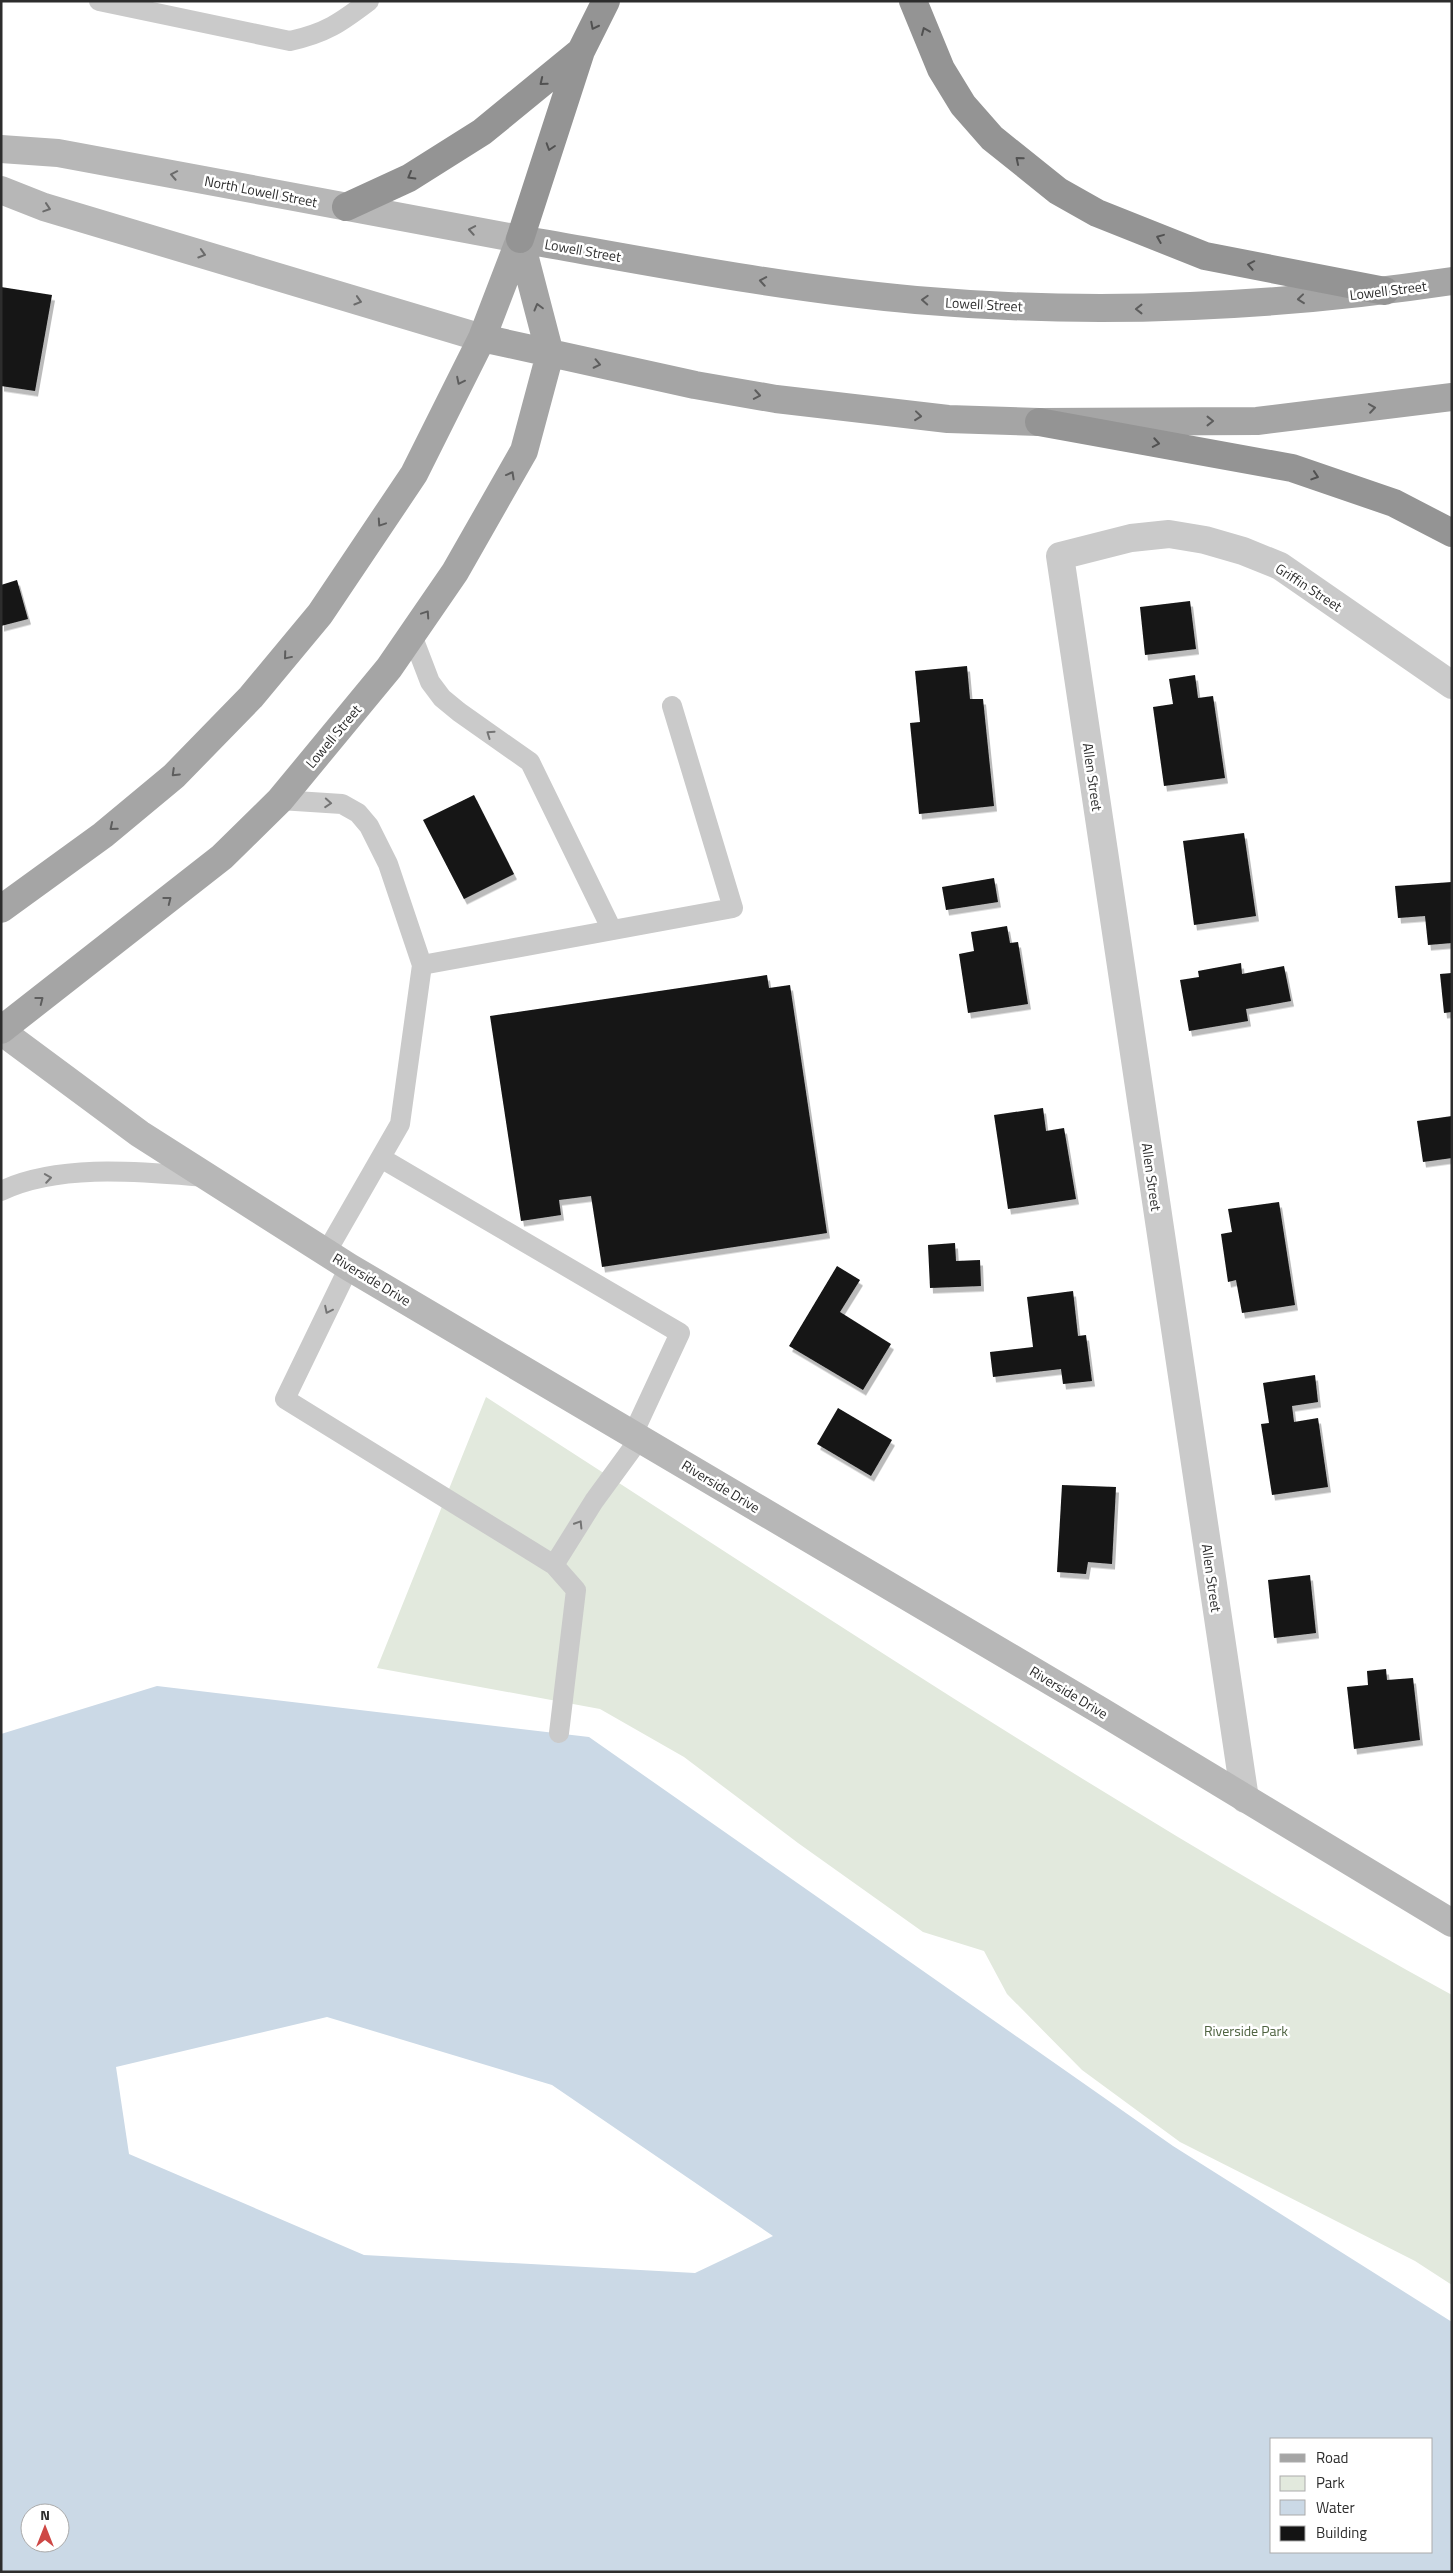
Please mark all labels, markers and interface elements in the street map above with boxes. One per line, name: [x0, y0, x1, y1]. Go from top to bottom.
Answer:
one-way arrow: [590, 21, 600, 30]
one-way arrow: [921, 27, 931, 36]
one-way arrow: [540, 76, 549, 84]
one-way arrow: [545, 143, 555, 151]
one-way arrow: [1015, 157, 1024, 166]
one-way arrow: [170, 170, 179, 181]
street label: North Lowell Street: [203, 170, 319, 212]
one-way arrow: [408, 170, 417, 180]
one-way arrow: [42, 202, 51, 212]
one-way arrow: [467, 226, 476, 236]
street label: Lowell Street: [543, 233, 623, 267]
one-way arrow: [1156, 234, 1165, 244]
one-way arrow: [198, 249, 206, 259]
one-way arrow: [1247, 261, 1255, 271]
street label: Lowell Street: [1348, 275, 1428, 305]
one-way arrow: [759, 277, 768, 287]
street label: Lowell Street: [945, 291, 1023, 317]
one-way arrow: [1297, 294, 1305, 305]
one-way arrow: [354, 295, 362, 305]
one-way arrow: [920, 295, 928, 306]
one-way arrow: [533, 304, 543, 312]
one-way arrow: [1135, 304, 1143, 314]
one-way arrow: [593, 359, 602, 369]
one-way arrow: [456, 376, 466, 385]
one-way arrow: [753, 390, 761, 400]
one-way arrow: [1368, 403, 1376, 414]
one-way arrow: [914, 410, 922, 421]
one-way arrow: [1206, 416, 1214, 426]
one-way arrow: [1151, 438, 1160, 448]
one-way arrow: [1310, 470, 1318, 480]
one-way arrow: [504, 471, 514, 480]
one-way arrow: [378, 517, 387, 527]
street label: Griffin Street: [1272, 558, 1346, 616]
one-way arrow: [420, 610, 430, 619]
one-way arrow: [284, 650, 293, 659]
street label: Lowell Street: [300, 700, 366, 772]
one-way arrow: [486, 731, 496, 740]
street label: Allen Street: [1078, 742, 1108, 812]
one-way arrow: [172, 767, 181, 776]
one-way arrow: [325, 797, 333, 808]
one-way arrow: [110, 821, 119, 829]
one-way arrow: [162, 896, 171, 905]
one-way arrow: [34, 997, 43, 1005]
street label: Allen Street: [1137, 1142, 1167, 1212]
one-way arrow: [44, 1173, 52, 1184]
street label: Riverside Drive: [329, 1247, 415, 1311]
one-way arrow: [324, 1305, 334, 1314]
street label: Riverside Drive: [678, 1454, 764, 1518]
one-way arrow: [573, 1520, 583, 1529]
street label: Allen Street: [1197, 1543, 1227, 1613]
street label: Riverside Drive: [1026, 1660, 1112, 1724]
park label: Riverside Park: [1204, 2020, 1288, 2041]
legend: [1270, 2438, 1433, 2553]
text: Road: [1316, 2446, 1348, 2469]
text: Park: [1316, 2471, 1345, 2494]
text: Water: [1316, 2496, 1355, 2519]
north arrow: [20, 2503, 70, 2553]
text: N: [40, 2504, 50, 2525]
text: Building: [1316, 2521, 1367, 2544]

